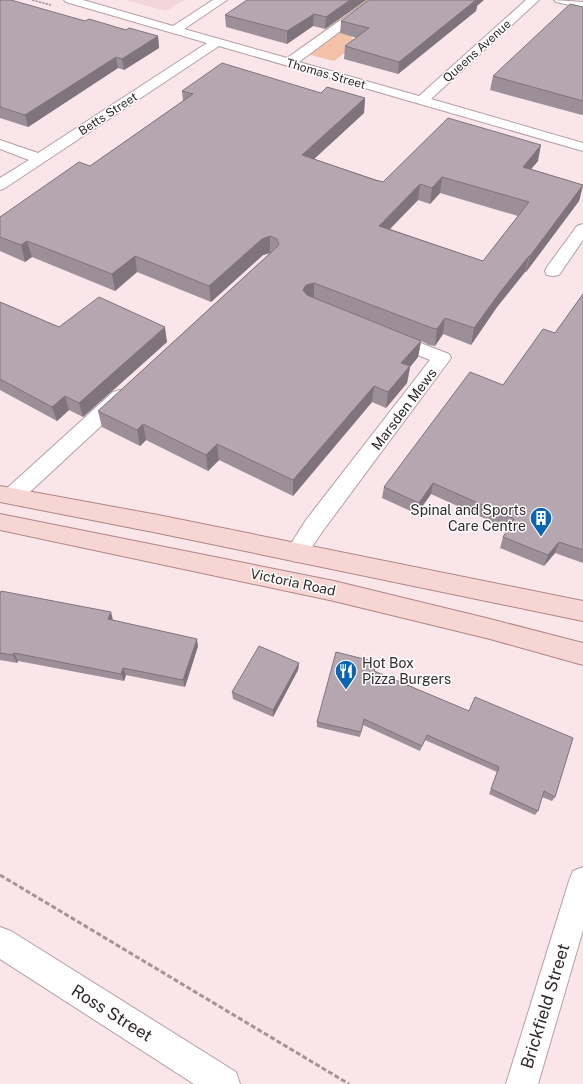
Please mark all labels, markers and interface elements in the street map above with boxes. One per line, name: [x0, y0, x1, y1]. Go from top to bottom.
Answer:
street label: Queens Avenue: [440, 17, 514, 85]
street label: Thomas Street: [285, 56, 368, 92]
street label: Betts Street: [76, 90, 140, 138]
street label: Marsden Mews: [368, 365, 440, 453]
place label: Spinal and Sports Care Centre: [410, 502, 526, 534]
building icon: Spinal and Sports Care Centre: [528, 505, 554, 538]
street label: Victoria Road: [249, 565, 337, 599]
place label: Hot Box Pizza Burgers: [362, 655, 451, 687]
restaurant icon: Hot Box Pizza Burgers: [333, 658, 359, 691]
street label: Brickfield Street: [516, 941, 574, 1071]
street label: Ross Street: [68, 980, 156, 1046]

